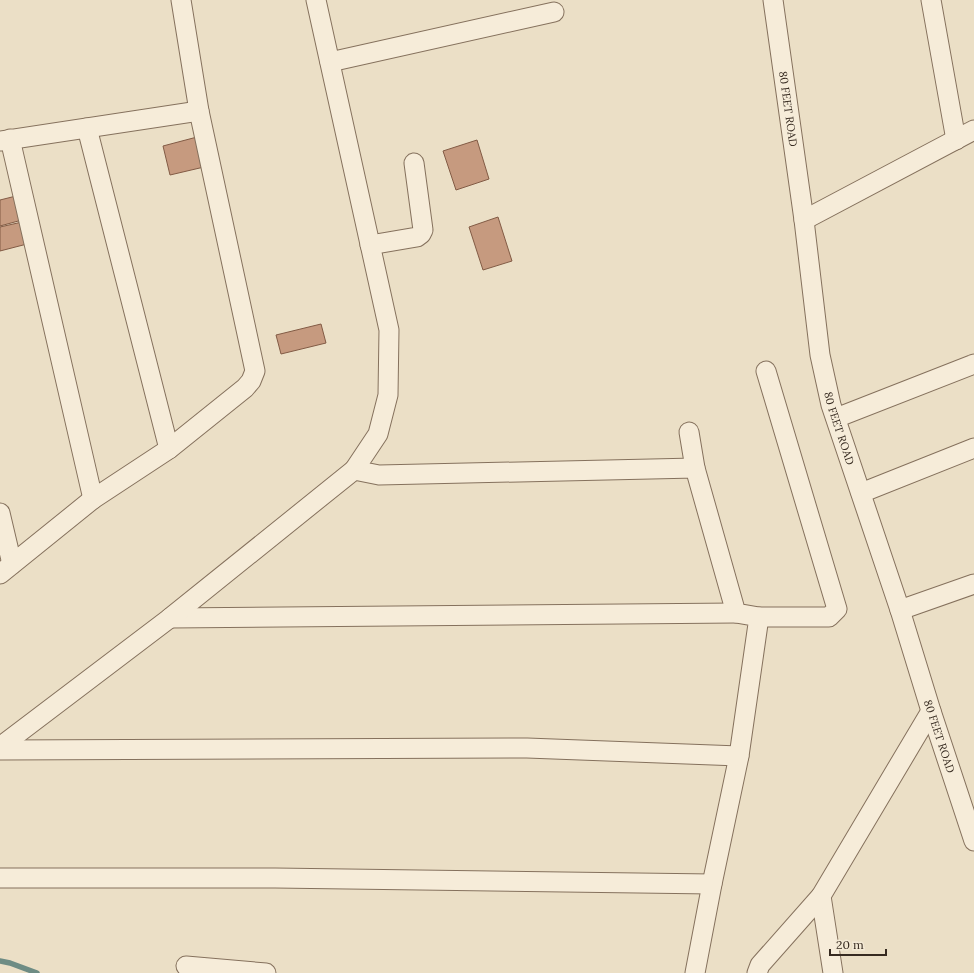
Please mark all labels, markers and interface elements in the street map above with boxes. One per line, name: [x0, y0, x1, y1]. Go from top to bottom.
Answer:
street label: 80 FEET ROAD: [776, 70, 801, 148]
street label: 80 FEET ROAD: [821, 390, 858, 467]
street label: 80 FEET ROAD: [921, 698, 958, 775]
scale bar: [830, 931, 886, 957]
text: 20 m: [836, 937, 864, 952]

